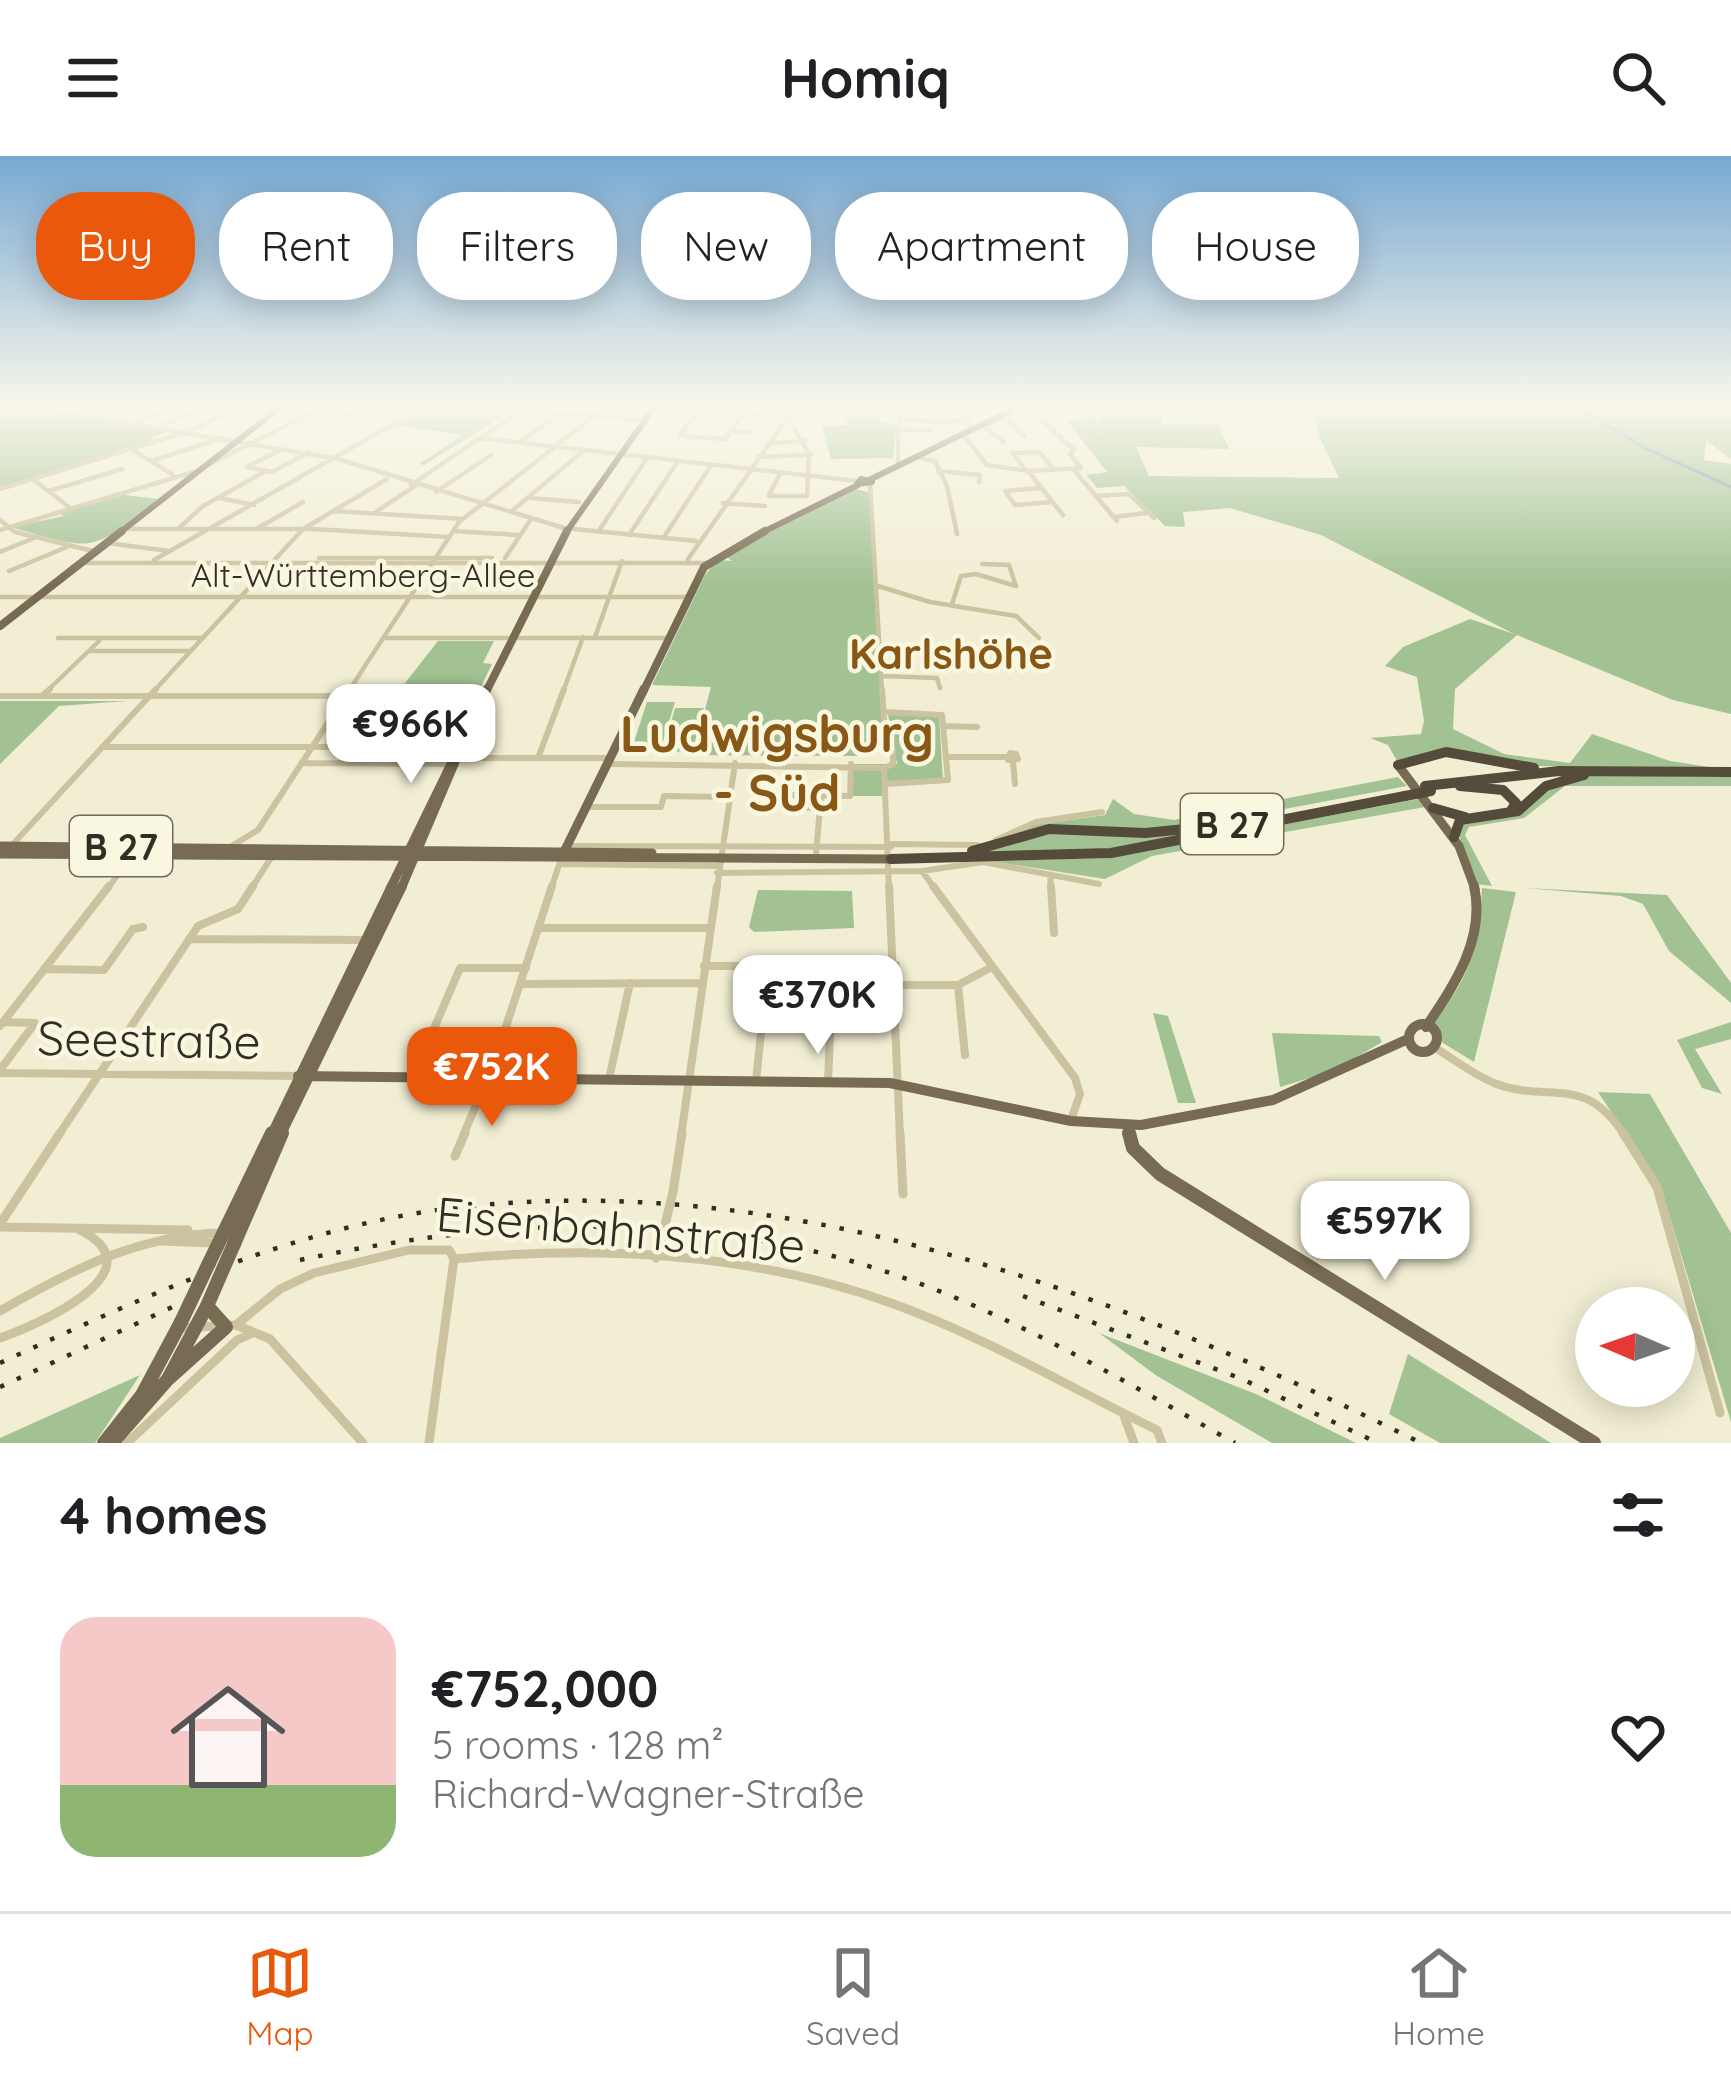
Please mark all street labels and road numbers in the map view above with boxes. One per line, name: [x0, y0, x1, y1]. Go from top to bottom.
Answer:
street label: Alt-Württemberg-Allee: [191, 554, 535, 595]
road number: B 27: [1181, 794, 1283, 854]
road number: B 27: [70, 816, 172, 876]
street label: Seestraße: [37, 1007, 261, 1071]
street label: Eisenbahnstraße: [434, 1183, 808, 1275]

